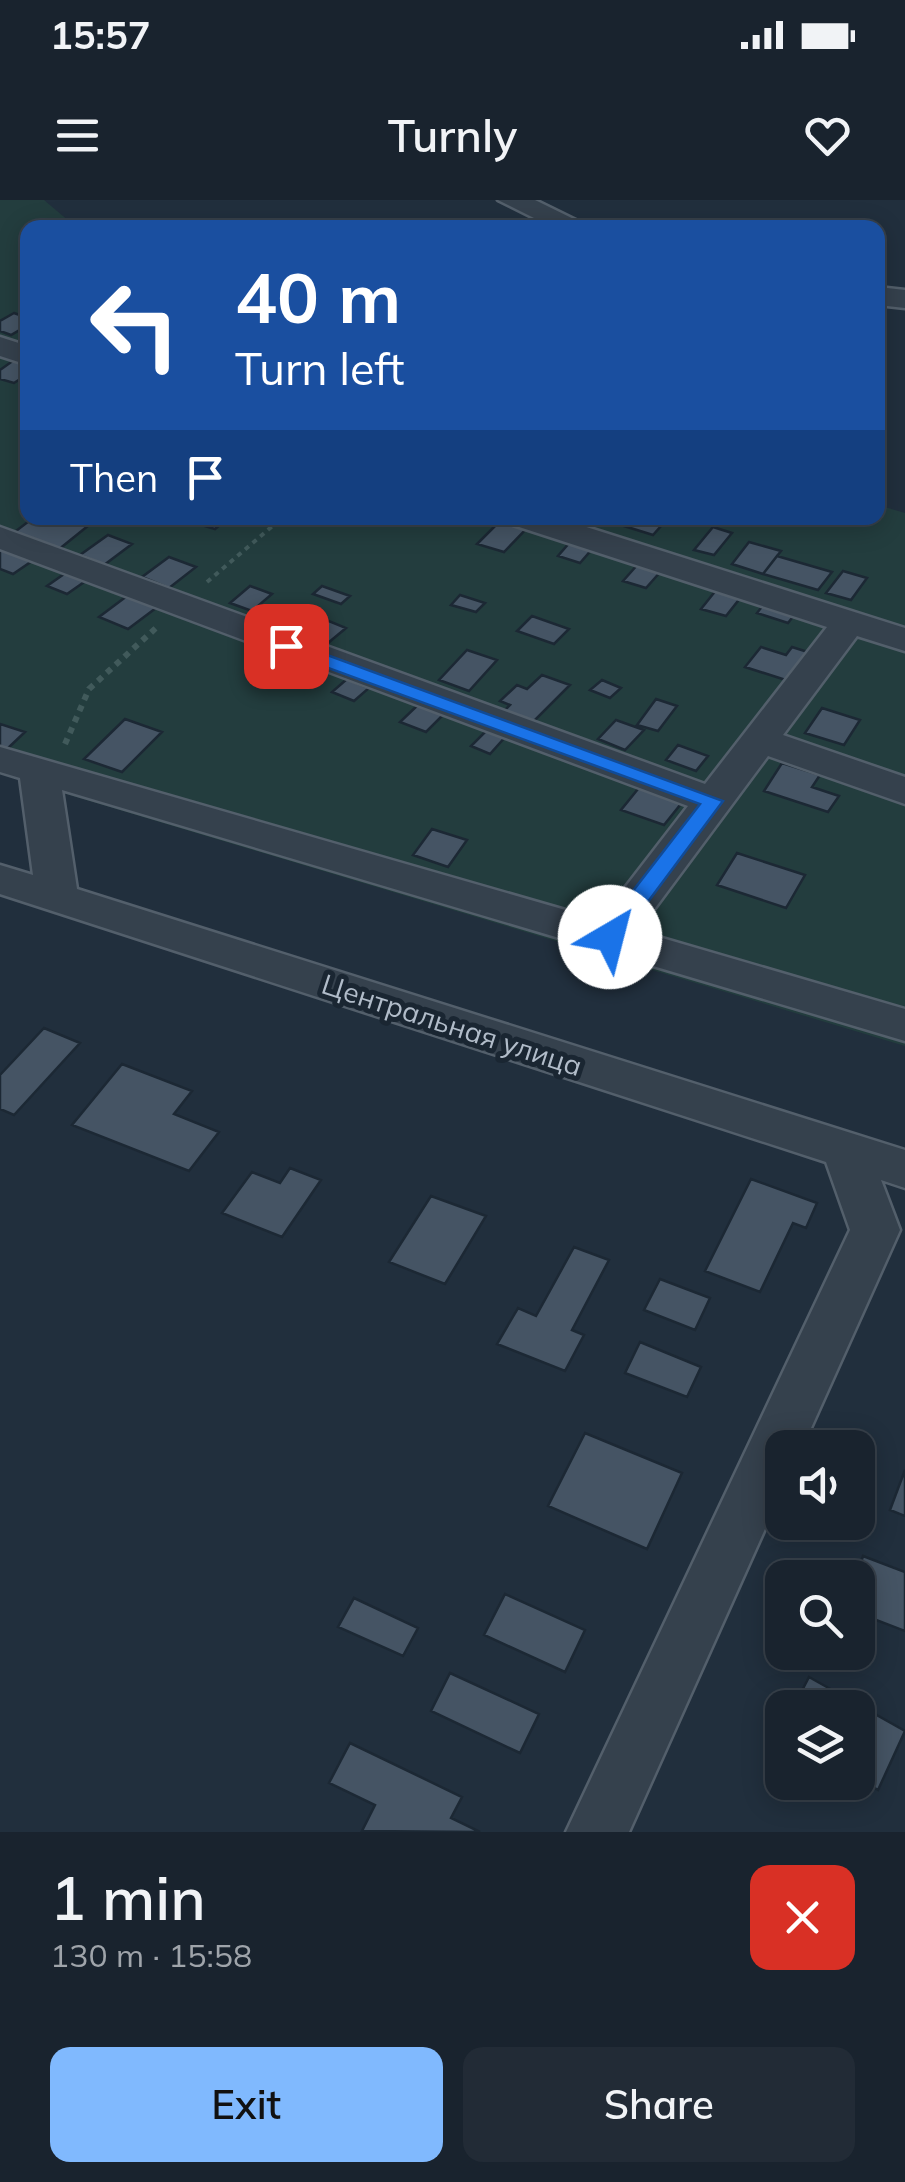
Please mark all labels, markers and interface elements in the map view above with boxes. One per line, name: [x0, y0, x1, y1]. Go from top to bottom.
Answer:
text: 15:57: [50, 11, 151, 59]
text: Turnly: [388, 107, 517, 163]
icon: menu: [50, 108, 105, 163]
icon: heart: [800, 108, 855, 163]
text: 40 m: [235, 253, 401, 341]
icon: left: [70, 260, 200, 390]
text: Turn left: [235, 340, 404, 396]
icon: arrive: [178, 450, 233, 505]
text: Then: [70, 454, 158, 502]
pin: [244, 604, 329, 689]
icon: arrive: [259, 619, 314, 674]
position arrow: [558, 885, 662, 989]
street label: Центральная улица: [318, 966, 587, 1083]
map controls: [765, 1430, 875, 1800]
button: sound: [765, 1430, 875, 1540]
button: search: [765, 1560, 875, 1670]
button: layers: [765, 1690, 875, 1800]
text: 1 min: [50, 1860, 206, 1935]
button: close: [750, 1865, 855, 1970]
text: 130 m · 15:58: [50, 1935, 252, 1975]
button: Exit: [50, 2047, 443, 2162]
button: Share: [463, 2047, 855, 2162]

